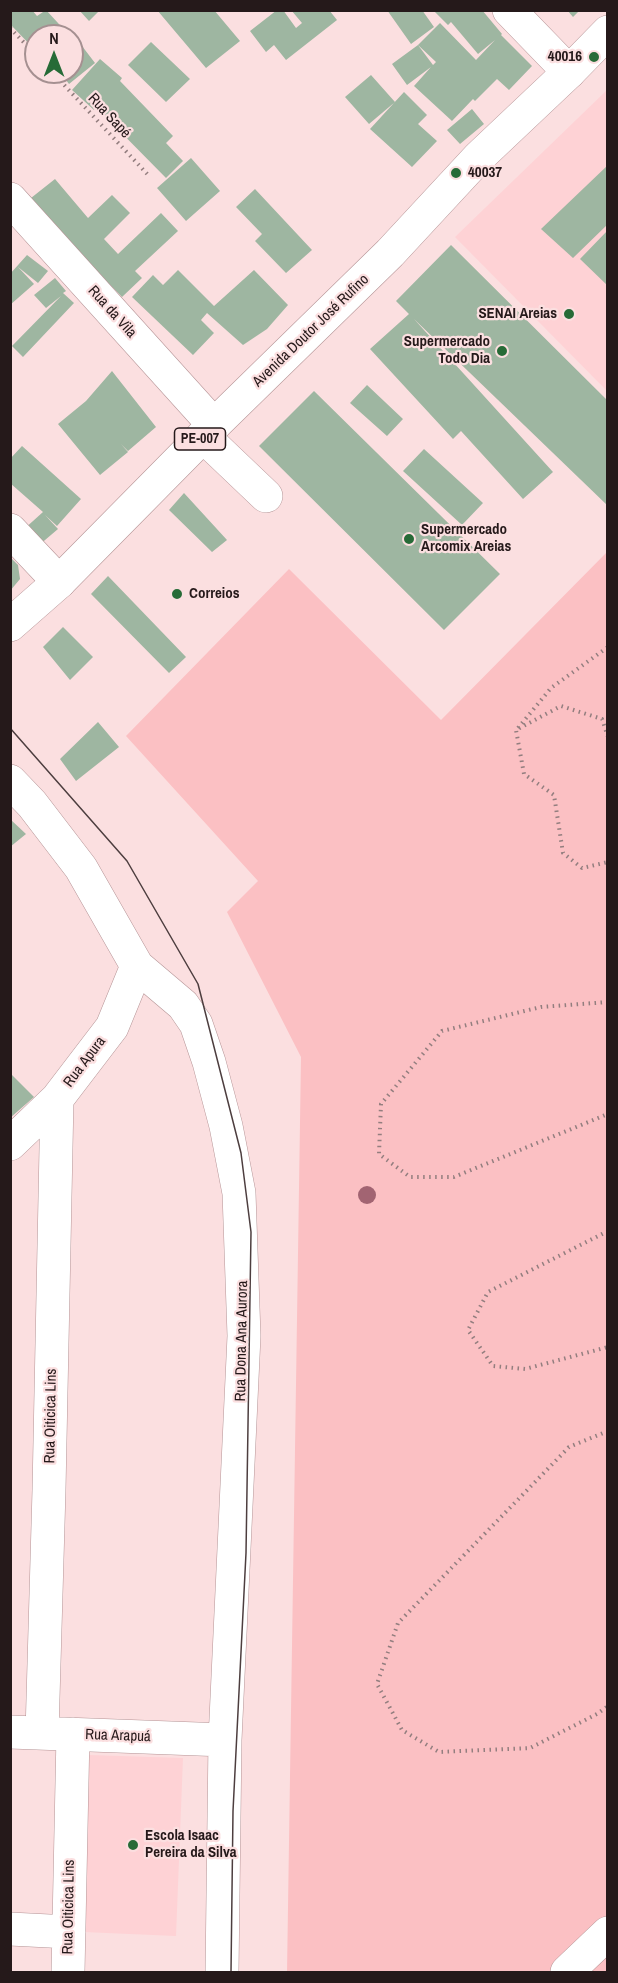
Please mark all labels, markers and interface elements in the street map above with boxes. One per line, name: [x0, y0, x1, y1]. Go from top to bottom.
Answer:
north arrow: [24, 24, 84, 84]
text: N: [49, 27, 59, 49]
place label: 40016: [548, 48, 582, 66]
marker: 40016: [587, 50, 601, 64]
street label: Rua Sapé: [84, 90, 134, 142]
place label: 40037: [468, 164, 502, 182]
marker: 40037: [449, 166, 463, 180]
street label: Avenida Doutor José Rufino: [249, 271, 373, 391]
street label: Rua da Vila: [84, 282, 140, 342]
place label: SENAI Areias: [478, 305, 557, 323]
marker: SENAI Areias: [562, 307, 576, 321]
place label: Supermercado Todo Dia: [404, 333, 490, 368]
marker: Supermercado Todo Dia: [495, 344, 509, 358]
road number: PE-007: [174, 428, 226, 450]
place label: Supermercado Arcomix Areias: [421, 521, 511, 556]
marker: Supermercado Arcomix Areias: [402, 532, 416, 546]
place label: Correios: [189, 585, 240, 603]
marker: Correios: [170, 587, 184, 601]
street label: Rua Apura: [60, 1033, 110, 1091]
street label: Rua Dona Ana Aurora: [232, 1280, 252, 1402]
street label: Rua Oiticica Lins: [41, 1368, 61, 1464]
street label: Rua Arapuá: [85, 1726, 151, 1746]
place label: Escola Isaac Pereira da Silva: [145, 1827, 237, 1862]
marker: Escola Isaac Pereira da Silva: [126, 1838, 140, 1852]
street label: Rua Oiticica Lins: [59, 1859, 79, 1955]

